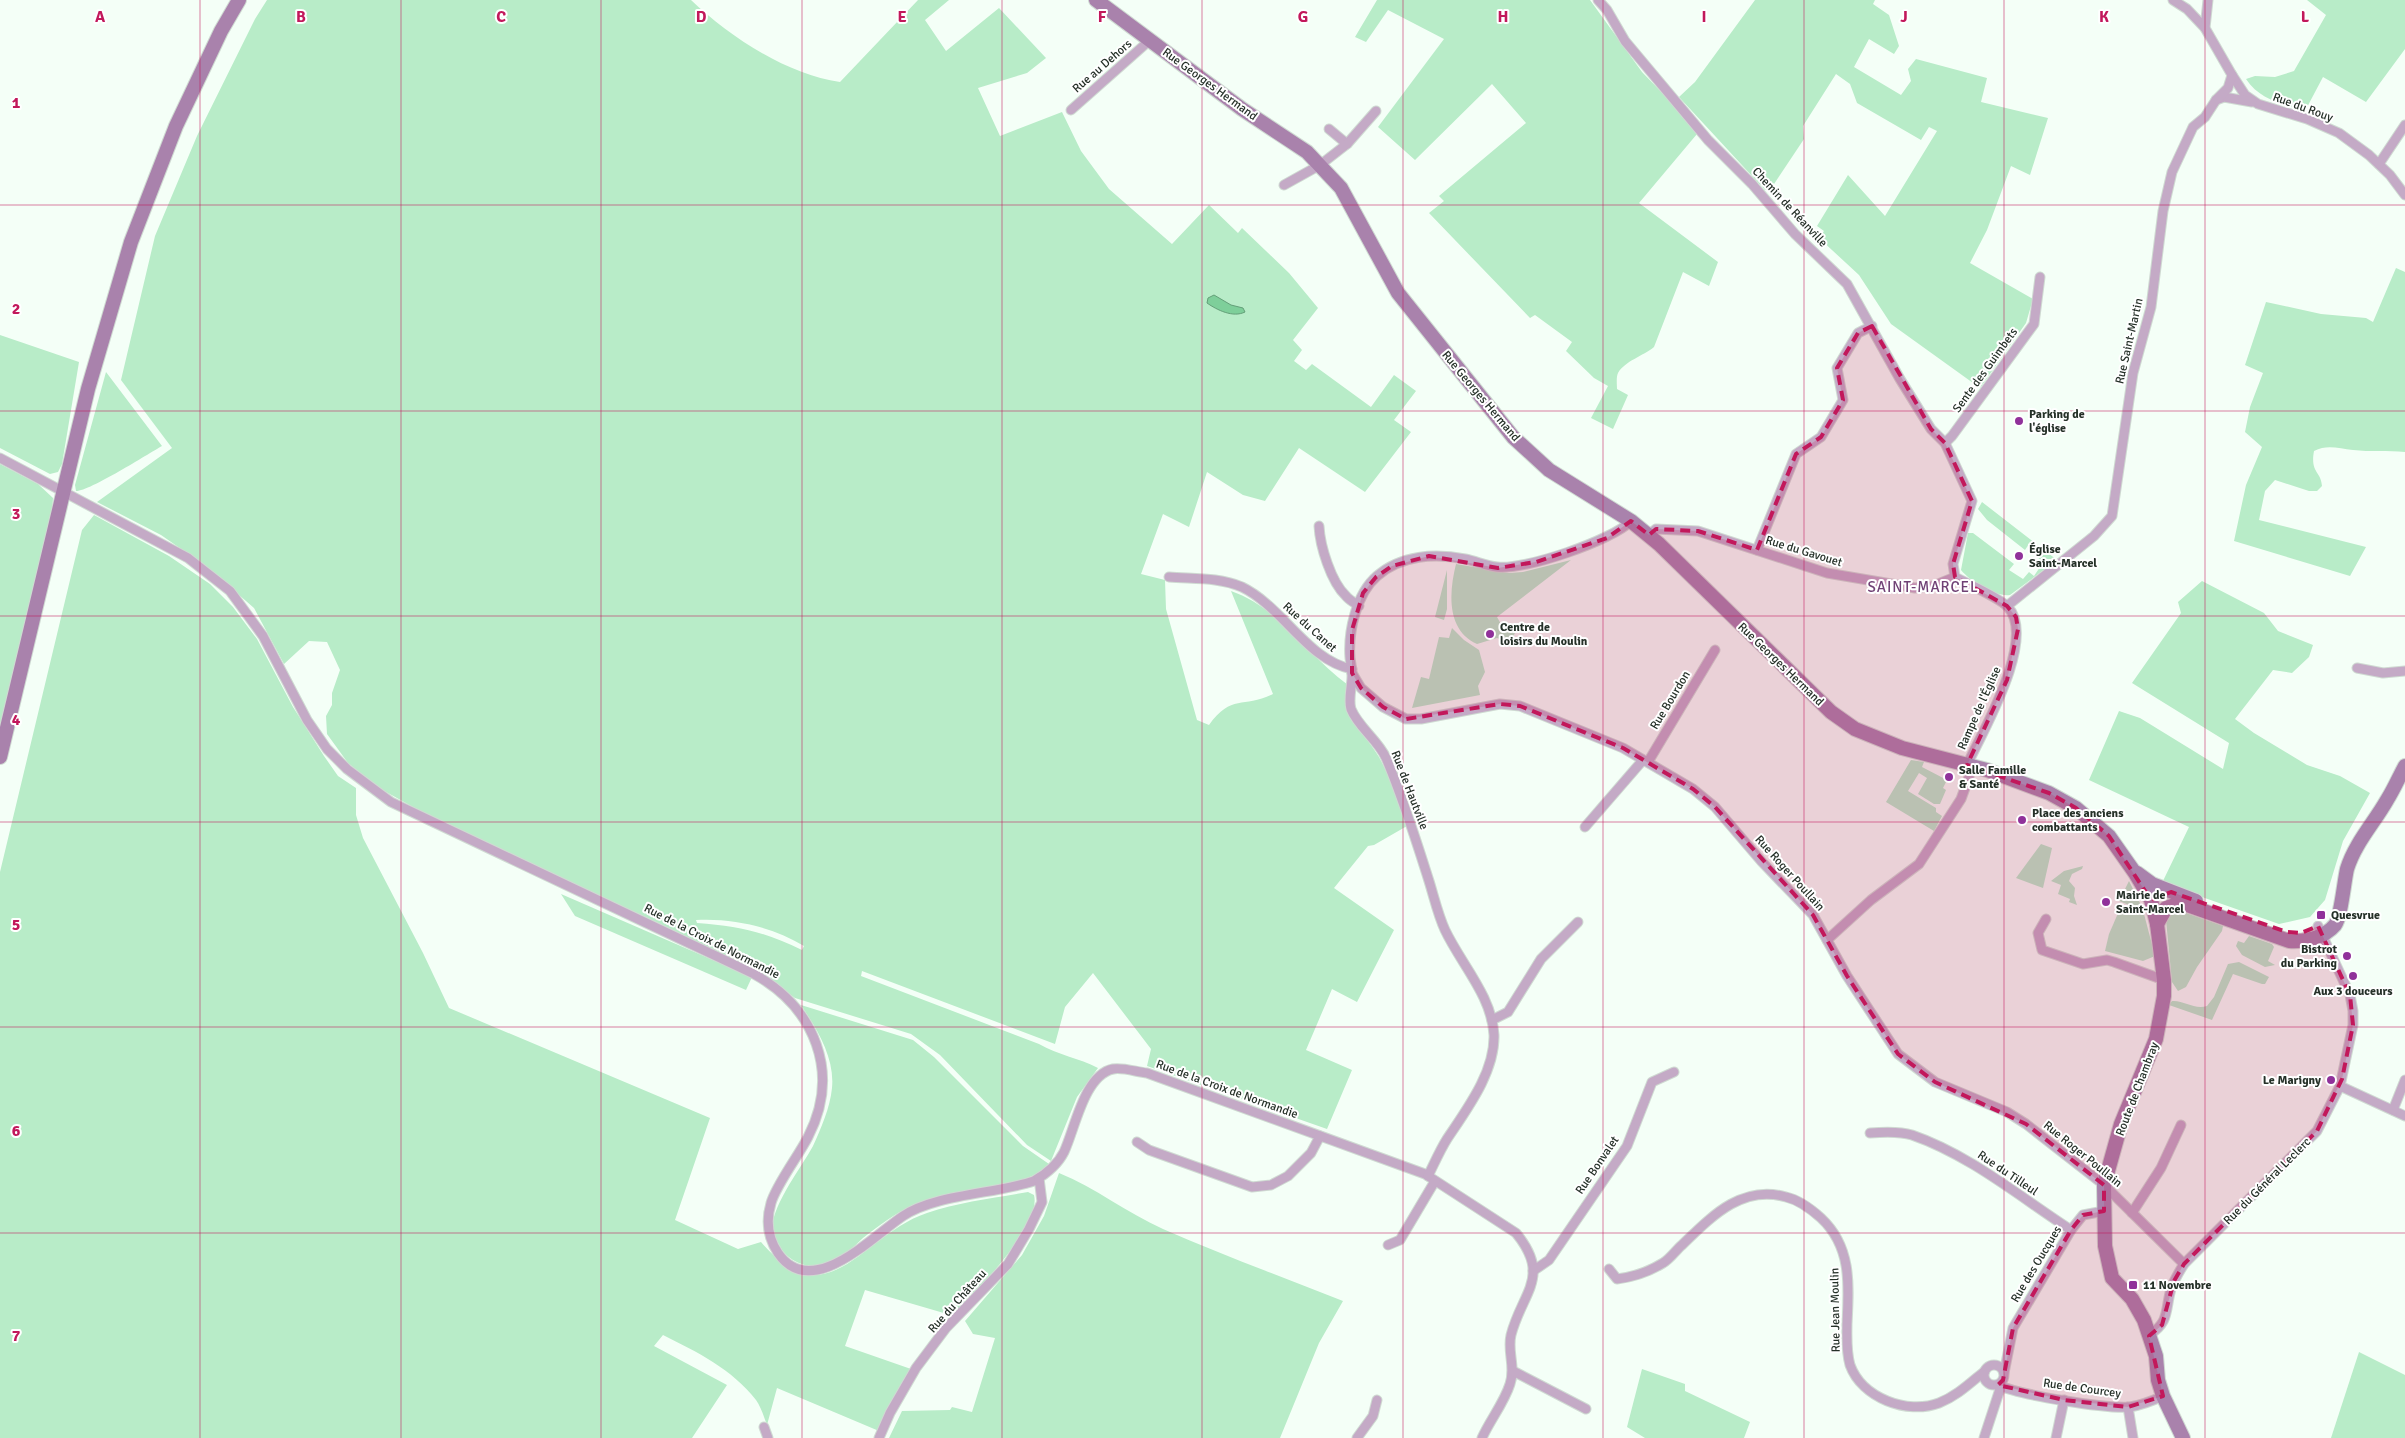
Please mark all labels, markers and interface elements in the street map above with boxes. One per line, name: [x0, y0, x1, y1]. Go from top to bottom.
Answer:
text: A: [95, 7, 106, 27]
text: B: [296, 7, 306, 27]
text: C: [496, 7, 506, 27]
text: D: [696, 7, 707, 27]
text: E: [897, 7, 907, 27]
text: F: [1098, 7, 1107, 27]
text: G: [1298, 7, 1308, 27]
text: H: [1498, 7, 1508, 27]
text: I: [1701, 7, 1707, 27]
text: J: [1900, 7, 1908, 27]
text: K: [2099, 7, 2109, 27]
text: L: [2301, 7, 2310, 27]
street label: Rue au Dehors: [1070, 37, 1135, 96]
street label: Rue Georges Hermand: [1159, 45, 1260, 124]
street label: Rue du Rouy: [2271, 90, 2335, 125]
text: 1: [12, 93, 21, 113]
street label: Chemin de Réanville: [1749, 164, 1830, 250]
street label: Rue Saint-Martin: [2112, 297, 2147, 385]
text: 2: [12, 299, 20, 319]
street label: Sente des Guimbets: [1950, 325, 2021, 416]
street label: Rue Georges Hermand: [1438, 348, 1523, 445]
place label: Parking de l'église: [2029, 407, 2085, 436]
marker: Parking de l'église: [2013, 415, 2025, 427]
text: 3: [12, 504, 20, 524]
street label: Rue du Gavouet: [1764, 533, 1844, 570]
place label: Église Saint-Marcel: [2029, 542, 2097, 571]
marker: Église Saint-Marcel: [2013, 550, 2025, 562]
district label: SAINT-MARCEL: [1867, 578, 1979, 596]
street label: Rue du Canet: [1279, 599, 1340, 656]
street label: Rue Georges Hermand: [1735, 619, 1827, 709]
place label: Centre de loisirs du Moulin: [1500, 620, 1588, 649]
marker: Centre de loisirs du Moulin: [1484, 628, 1496, 640]
street label: Rampe de l'Église: [1954, 664, 2004, 752]
street label: Rue Bourdon: [1647, 668, 1694, 732]
text: 4: [12, 710, 21, 730]
street label: Rue de Hautville: [1388, 748, 1432, 832]
place label: Salle Famille & Santé: [1959, 763, 2026, 792]
marker: Salle Famille & Santé: [1943, 771, 1955, 783]
place label: Place des anciens combattants: [2032, 806, 2124, 835]
marker: Place des anciens combattants: [2016, 814, 2028, 826]
street label: Rue Roger Poullain: [1752, 832, 1828, 914]
place label: Mairie de Saint-Marcel: [2116, 888, 2184, 917]
marker: Mairie de Saint-Marcel: [2100, 896, 2112, 908]
street label: Rue de la Croix de Normandie: [642, 901, 782, 982]
place label: Quesvrue: [2331, 908, 2380, 923]
marker: Quesvrue: [2315, 909, 2327, 921]
text: 5: [12, 915, 20, 935]
place label: Bistrot du Parking: [2281, 942, 2338, 971]
marker: Bistrot du Parking: [2341, 950, 2353, 962]
marker: Aux 3 douceurs: [2347, 970, 2359, 982]
place label: Aux 3 douceurs: [2313, 984, 2393, 999]
street label: Route de Chambray: [2113, 1040, 2162, 1138]
street label: Rue de la Croix de Normandie: [1154, 1057, 1300, 1122]
place label: Le Marigny: [2263, 1073, 2321, 1088]
marker: Le Marigny: [2325, 1074, 2337, 1086]
street label: Rue Roger Poullain: [2040, 1118, 2125, 1191]
text: 6: [12, 1121, 21, 1141]
street label: Rue Bonvalet: [1572, 1133, 1622, 1197]
street label: Rue du Général Leclerc: [2221, 1134, 2314, 1228]
street label: Rue du Tilleul: [1975, 1148, 2041, 1199]
street label: Rue des Oucques: [2008, 1223, 2065, 1305]
street label: Rue du Château: [925, 1267, 990, 1336]
street label: Rue Jean Moulin: [1827, 1268, 1844, 1352]
place label: 11 Novembre: [2143, 1278, 2211, 1293]
marker: 11 Novembre: [2127, 1279, 2139, 1291]
text: 7: [12, 1326, 21, 1346]
street label: Rue de Courcey: [2042, 1376, 2122, 1401]

